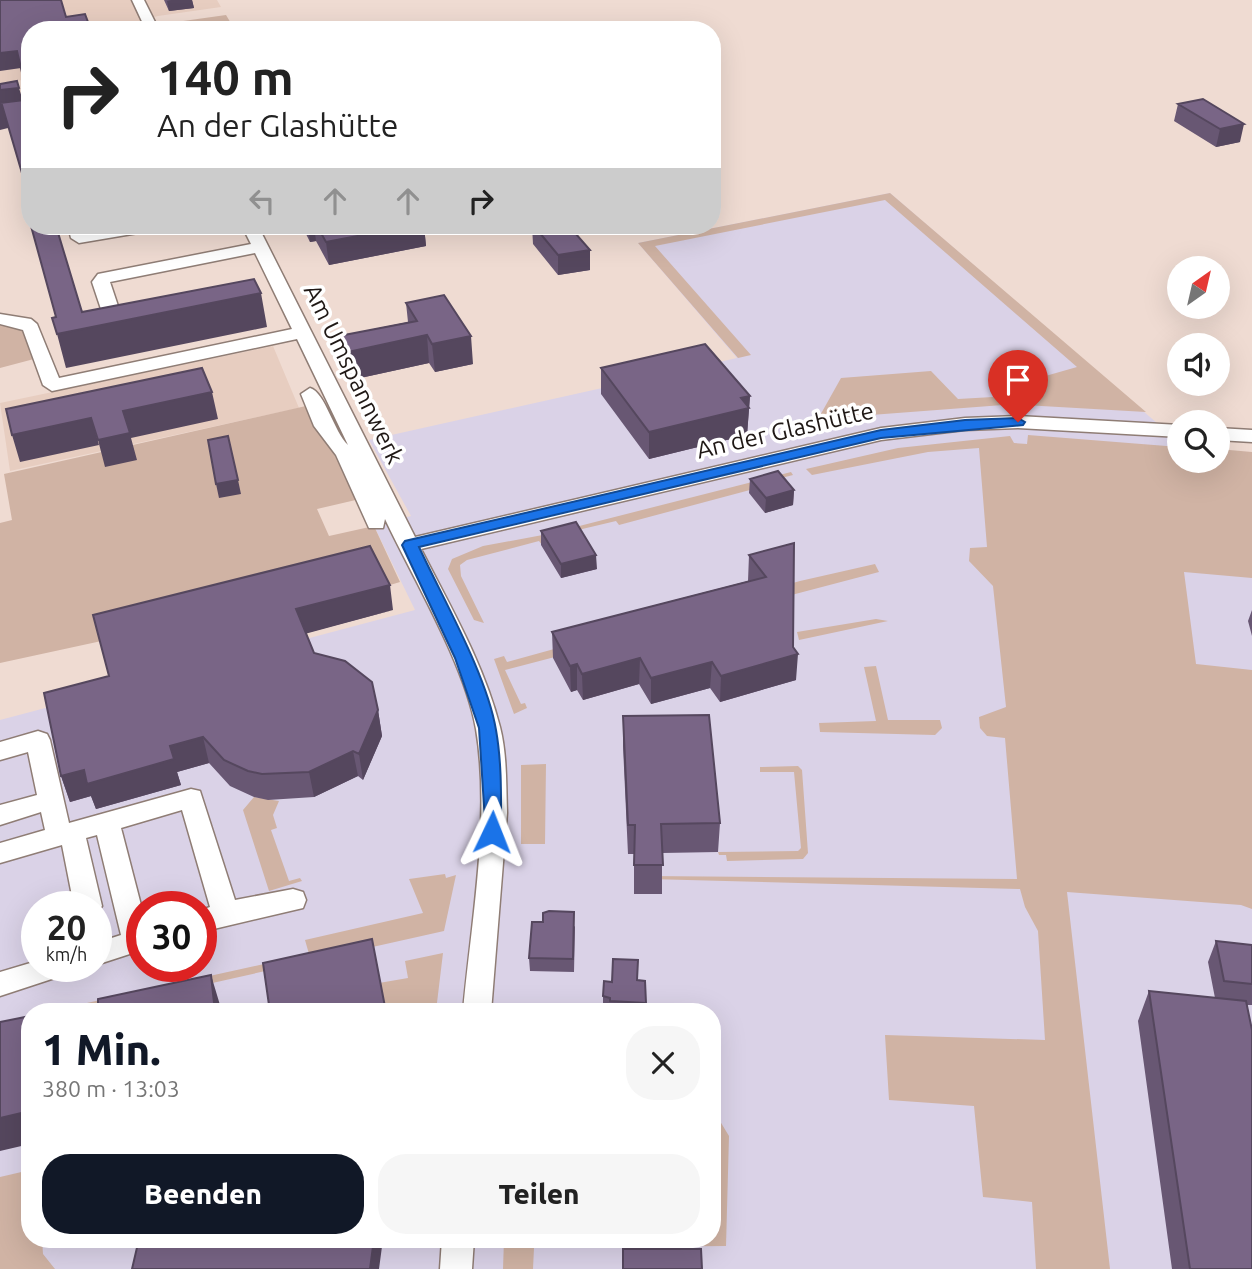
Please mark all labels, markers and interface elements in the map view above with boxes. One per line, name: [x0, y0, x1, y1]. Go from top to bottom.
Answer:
icon: right: [42, 49, 133, 140]
text: 140 m: [157, 49, 294, 104]
text: An der Glashütte: [157, 107, 399, 143]
icon: left: [243, 182, 281, 220]
icon: ahead: [316, 182, 354, 220]
icon: ahead: [389, 182, 427, 220]
icon: right: [462, 182, 500, 220]
north arrow: [1167, 256, 1230, 318]
map controls: [1167, 256, 1230, 473]
street label: Am Umspannwerk: [299, 280, 409, 468]
button: sound: [1167, 333, 1230, 396]
pin: [988, 350, 1048, 422]
icon: arrive: [999, 361, 1037, 399]
street label: An der Glashütte: [694, 396, 876, 464]
button: search: [1167, 410, 1230, 473]
position arrow: [455, 795, 529, 869]
speed limit sign: 30: [126, 891, 217, 982]
text: 20: [47, 907, 86, 947]
text: km/h: [46, 944, 87, 964]
text: 1 Min.: [42, 1026, 161, 1073]
button: close: [626, 1026, 700, 1100]
text: 380 m · 13:03: [42, 1076, 180, 1101]
button: Beenden: [42, 1154, 364, 1234]
button: Teilen: [378, 1154, 700, 1234]

